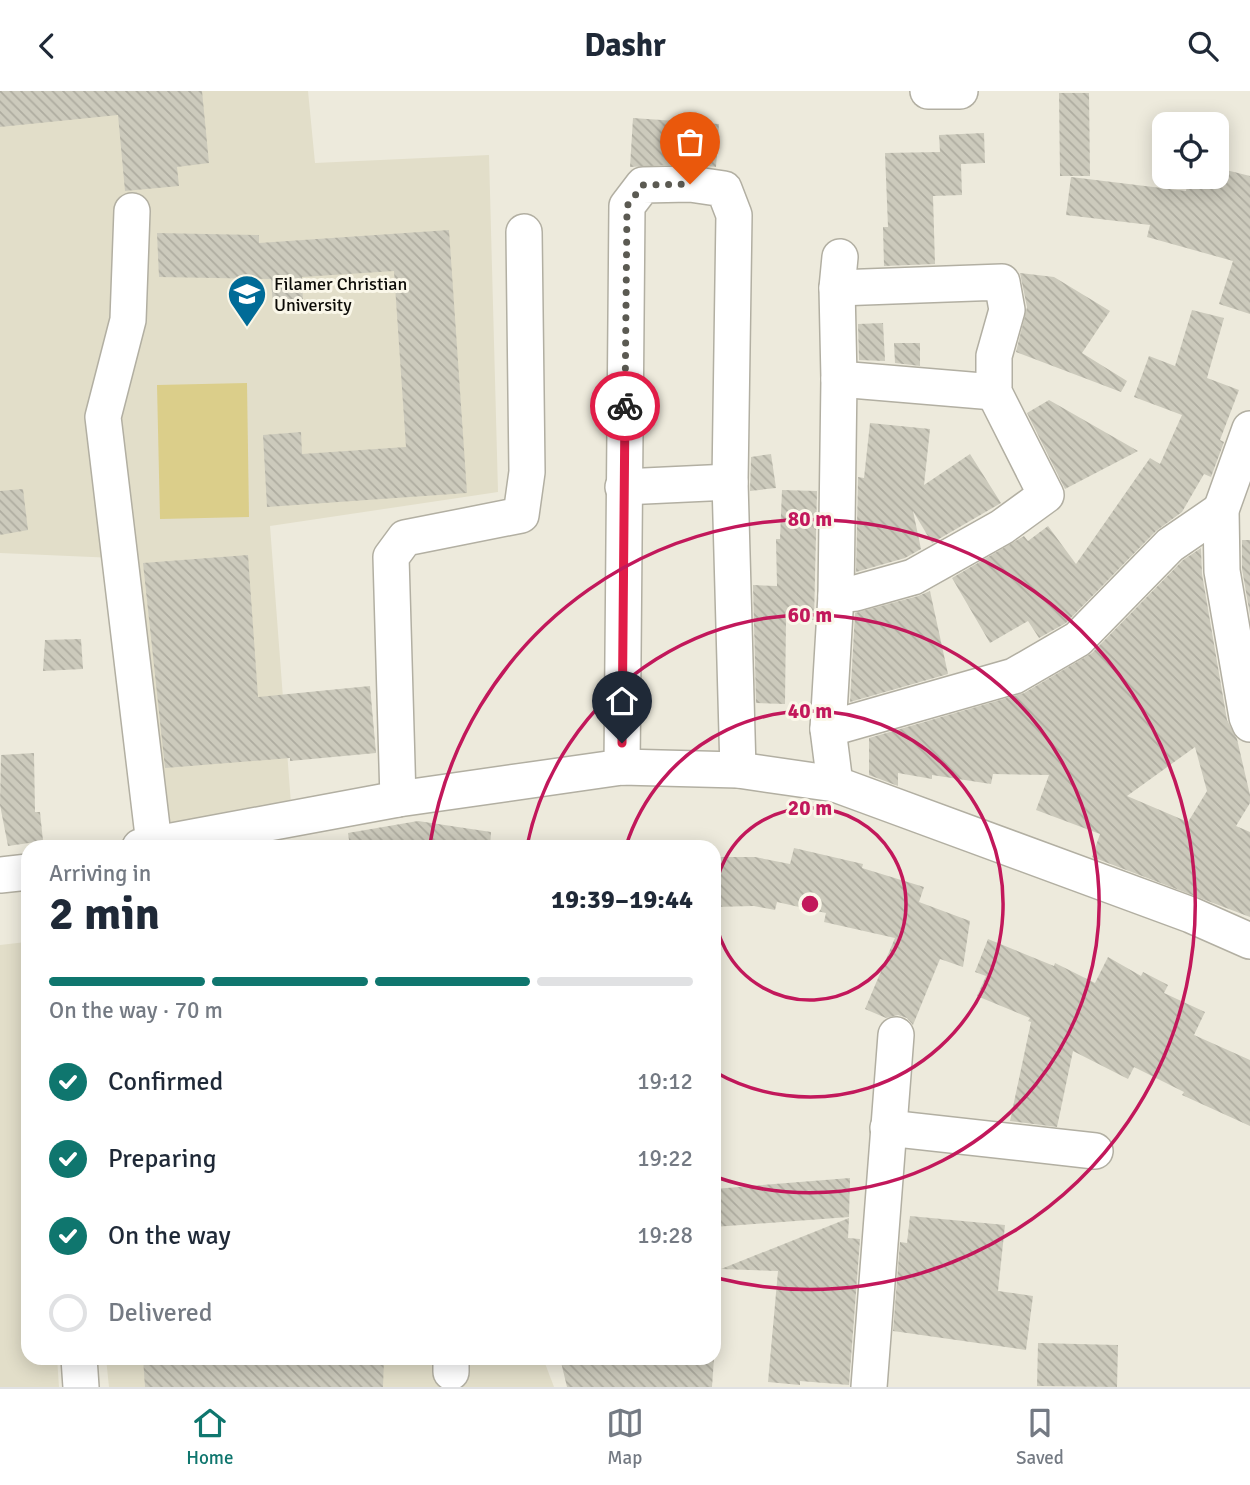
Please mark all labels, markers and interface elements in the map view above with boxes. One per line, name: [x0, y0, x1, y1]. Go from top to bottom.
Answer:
text: Dashr: [584, 26, 666, 65]
icon: back: [28, 27, 66, 65]
icon: search: [1184, 27, 1222, 65]
pin: [660, 112, 720, 184]
map controls: [1152, 112, 1229, 189]
button: locate: [1152, 112, 1229, 189]
icon: bag: [671, 123, 709, 161]
school or university icon: Filamer Christian University: [226, 273, 268, 328]
place label: Filamer Christian University: [274, 273, 407, 316]
courier: [590, 371, 660, 441]
icon: bike: [606, 387, 644, 425]
text: 80 m: [788, 506, 832, 532]
text: 60 m: [788, 602, 832, 628]
pin: [592, 671, 652, 743]
icon: home: [603, 682, 641, 720]
text: 40 m: [788, 698, 832, 724]
text: 20 m: [788, 795, 832, 821]
text: Arriving in: [49, 859, 151, 888]
text: 19:39–19:44: [551, 884, 693, 916]
text: 2 min: [49, 886, 160, 942]
centre of rings: [798, 892, 822, 916]
text: On the way · 70 m: [49, 996, 223, 1025]
icon: check: [49, 1063, 87, 1101]
text: Confirmed: [108, 1066, 223, 1098]
text: 19:12: [637, 1067, 693, 1096]
icon: check: [49, 1140, 87, 1178]
text: Preparing: [108, 1143, 216, 1175]
text: 19:22: [637, 1144, 693, 1173]
icon: check: [49, 1217, 87, 1255]
text: On the way: [108, 1220, 231, 1252]
text: 19:28: [637, 1221, 693, 1250]
text: Delivered: [108, 1297, 213, 1329]
tab: Home: [186, 1404, 233, 1470]
tab: Map: [606, 1404, 644, 1470]
tab: Saved: [1016, 1404, 1064, 1470]

